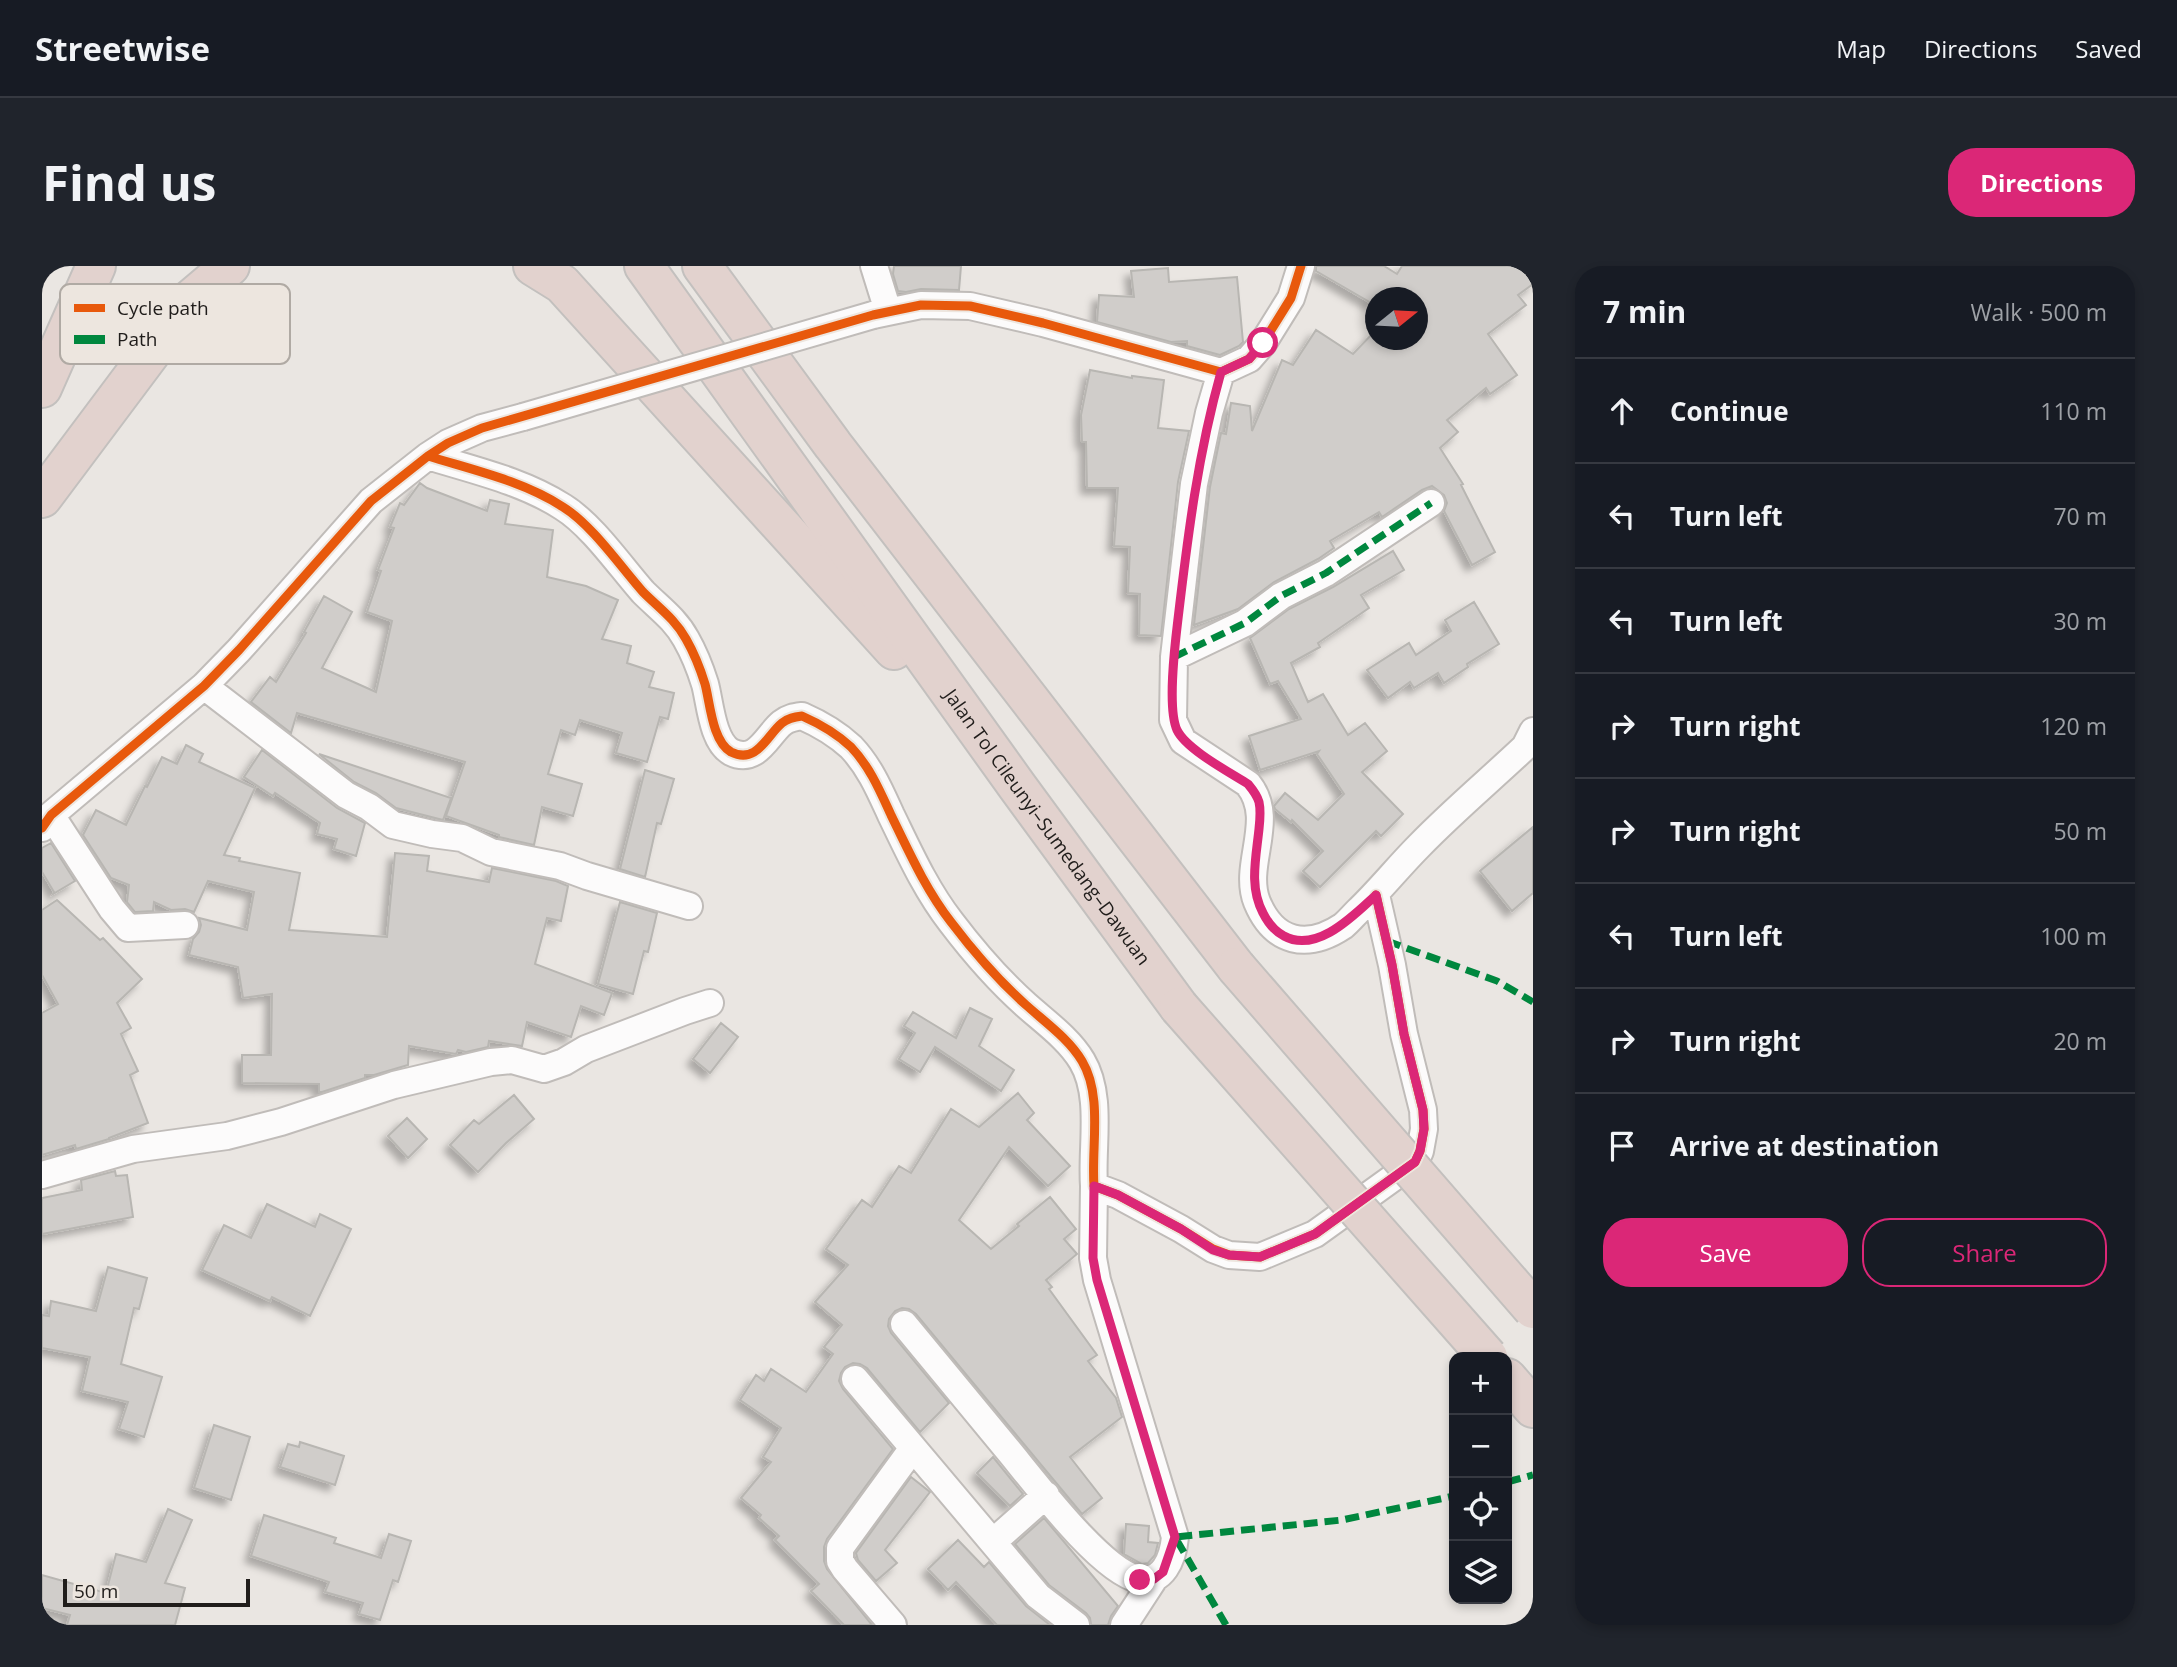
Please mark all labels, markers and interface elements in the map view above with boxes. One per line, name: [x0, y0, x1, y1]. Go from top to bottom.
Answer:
text: Streetwise: [35, 26, 210, 71]
text: Map: [1836, 32, 1886, 65]
text: Directions: [1924, 32, 2037, 65]
text: Saved: [2075, 32, 2142, 65]
button: Directions: [1948, 148, 2135, 217]
text: Find us: [42, 149, 216, 215]
legend: [60, 284, 290, 364]
north arrow: [1365, 287, 1428, 350]
text: 7 min: [1603, 291, 1686, 332]
text: Cycle path: [117, 295, 209, 321]
text: Walk · 500 m: [1970, 296, 2107, 328]
text: Path: [117, 326, 157, 352]
route start: [1247, 327, 1278, 358]
icon: ahead: [1603, 392, 1641, 430]
text: Continue: [1670, 393, 1789, 429]
text: 110 m: [2040, 395, 2107, 427]
icon: left: [1603, 497, 1641, 535]
text: Turn left: [1670, 498, 1782, 534]
text: 70 m: [2053, 500, 2107, 532]
icon: left: [1603, 602, 1641, 640]
text: Turn left: [1670, 603, 1782, 639]
text: 30 m: [2053, 605, 2107, 637]
street label: Jalan Tol Cileunyi–Sumedang–Dawuan: [937, 682, 1157, 970]
icon: right: [1603, 707, 1641, 745]
text: Turn right: [1670, 708, 1801, 744]
text: 120 m: [2040, 710, 2107, 742]
icon: right: [1603, 812, 1641, 850]
text: Turn right: [1670, 813, 1801, 849]
text: 50 m: [2053, 815, 2107, 847]
icon: left: [1603, 917, 1641, 955]
text: Turn left: [1670, 918, 1782, 954]
text: 100 m: [2040, 920, 2107, 952]
icon: right: [1603, 1022, 1641, 1060]
text: Turn right: [1670, 1023, 1801, 1059]
text: 20 m: [2053, 1025, 2107, 1057]
icon: arrive: [1603, 1127, 1641, 1165]
text: Arrive at destination: [1670, 1128, 1939, 1164]
button: Save: [1603, 1218, 1848, 1287]
button: Share: [1862, 1218, 2107, 1287]
map controls: [1449, 1352, 1512, 1604]
button: +: [1449, 1352, 1512, 1415]
button: −: [1449, 1415, 1512, 1478]
button: locate: [1449, 1478, 1512, 1541]
button: layers: [1449, 1541, 1512, 1604]
route end: [1124, 1564, 1155, 1595]
scale bar: [63, 1576, 250, 1608]
text: 50 m: [74, 1578, 118, 1604]

